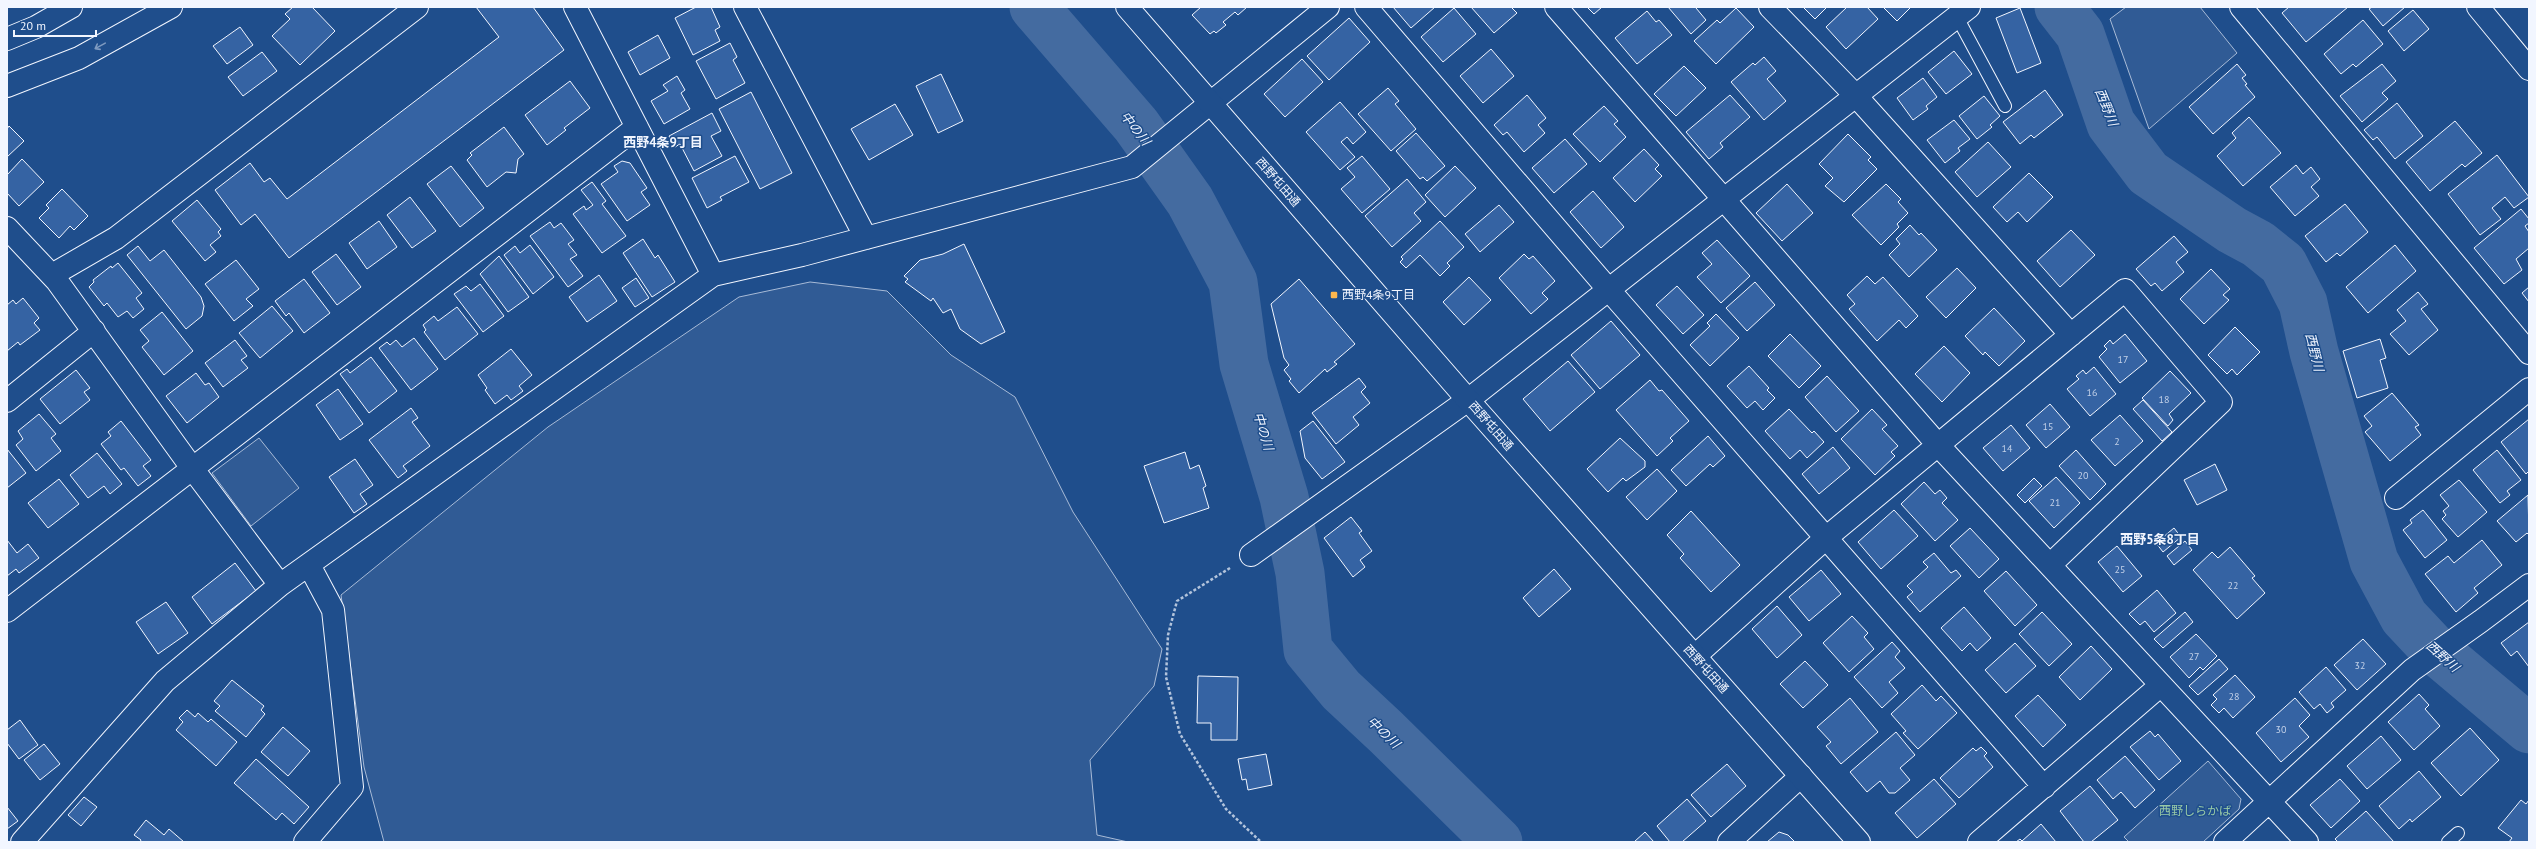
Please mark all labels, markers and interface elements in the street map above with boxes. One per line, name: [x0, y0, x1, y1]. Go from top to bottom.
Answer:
scale bar: [14, 12, 96, 38]
text: 20 m: [20, 18, 46, 33]
one-way arrow: [94, 43, 106, 50]
water label: 西野川: [2091, 86, 2122, 130]
water label: 中の川: [1117, 108, 1156, 150]
district label: 西野4条9丁目: [623, 134, 703, 151]
street label: 西野屯田通: [1253, 154, 1304, 209]
place label: 西野4条9丁目: [1342, 287, 1415, 302]
marker: 西野4条9丁目: [1329, 290, 1339, 300]
water label: 西野川: [2302, 331, 2328, 375]
house number: 17: [2118, 353, 2128, 366]
house number: 16: [2087, 386, 2097, 399]
house number: 18: [2159, 393, 2169, 406]
street label: 西野屯田通: [1466, 398, 1517, 453]
water label: 中の川: [1250, 410, 1278, 454]
house number: 15: [2043, 420, 2053, 433]
house number: 2: [2114, 435, 2120, 448]
house number: 14: [2002, 442, 2013, 455]
house number: 20: [2078, 469, 2089, 482]
house number: 21: [2050, 496, 2060, 509]
district label: 西野5条8丁目: [2120, 531, 2200, 548]
house number: 25: [2115, 563, 2125, 576]
house number: 22: [2228, 579, 2238, 592]
water label: 西野川: [2422, 637, 2464, 677]
street label: 西野屯田通: [1681, 641, 1732, 696]
house number: 27: [2189, 650, 2199, 663]
house number: 32: [2355, 659, 2365, 672]
house number: 28: [2229, 690, 2239, 703]
water label: 中の川: [1364, 713, 1405, 753]
house number: 30: [2276, 723, 2287, 736]
park label: 西野しらかば: [2159, 803, 2231, 818]

